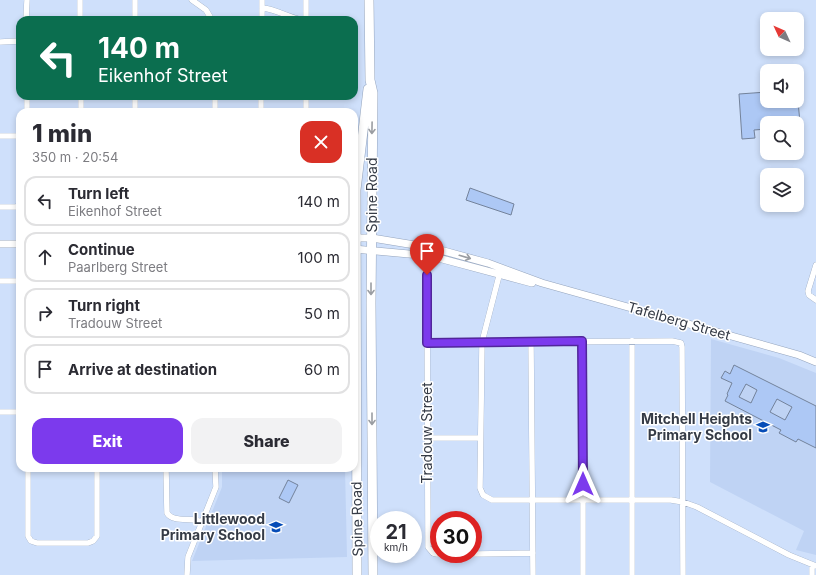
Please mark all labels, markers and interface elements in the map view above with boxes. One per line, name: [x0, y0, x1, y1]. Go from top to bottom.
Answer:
north arrow: [760, 12, 804, 56]
map controls: [760, 12, 804, 212]
text: 140 m: [98, 31, 180, 65]
icon: left: [32, 32, 84, 84]
button: sound: [760, 64, 804, 108]
text: Eikenhof Street: [98, 65, 228, 86]
button: search: [760, 116, 804, 160]
text: 1 min: [32, 119, 92, 148]
button: close: [300, 121, 342, 163]
one-way arrow: [368, 121, 376, 134]
text: 350 m · 20:54: [32, 149, 118, 165]
street label: Spine Road: [363, 157, 380, 233]
button: layers: [760, 168, 804, 212]
text: Turn left: [68, 184, 129, 203]
icon: left: [34, 190, 56, 212]
text: 140 m: [297, 192, 340, 211]
text: Eikenhof Street: [68, 203, 162, 219]
pin: [410, 234, 444, 275]
text: Continue: [68, 240, 135, 259]
icon: arrive: [416, 240, 438, 262]
icon: ahead: [34, 246, 56, 268]
text: 100 m: [298, 248, 340, 267]
one-way arrow: [458, 254, 471, 261]
text: Paarlberg Street: [68, 259, 168, 275]
one-way arrow: [367, 282, 375, 295]
text: Turn right: [68, 296, 140, 315]
street label: Tafelberg Street: [626, 298, 733, 343]
icon: right: [34, 302, 56, 324]
text: 50 m: [304, 304, 340, 323]
text: Tradouw Street: [68, 315, 162, 331]
icon: arrive: [34, 358, 56, 380]
text: Arrive at destination: [68, 360, 217, 379]
text: 60 m: [304, 360, 340, 379]
street label: Tradouw Street: [418, 382, 435, 484]
place label: Mitchell Heights Primary School: [641, 410, 752, 443]
one-way arrow: [368, 412, 376, 425]
button: Exit: [32, 418, 183, 464]
button: Share: [191, 418, 342, 464]
school or university icon: Mitchell Heights Primary School: [755, 419, 771, 435]
position arrow: [562, 463, 604, 505]
street label: Spine Road: [347, 481, 366, 557]
place label: Littlewood Primary School: [161, 510, 265, 543]
speed limit sign: 30: [430, 511, 482, 563]
school or university icon: Littlewood Primary School: [268, 519, 284, 535]
text: 21: [385, 520, 407, 544]
text: km/h: [384, 541, 408, 553]

